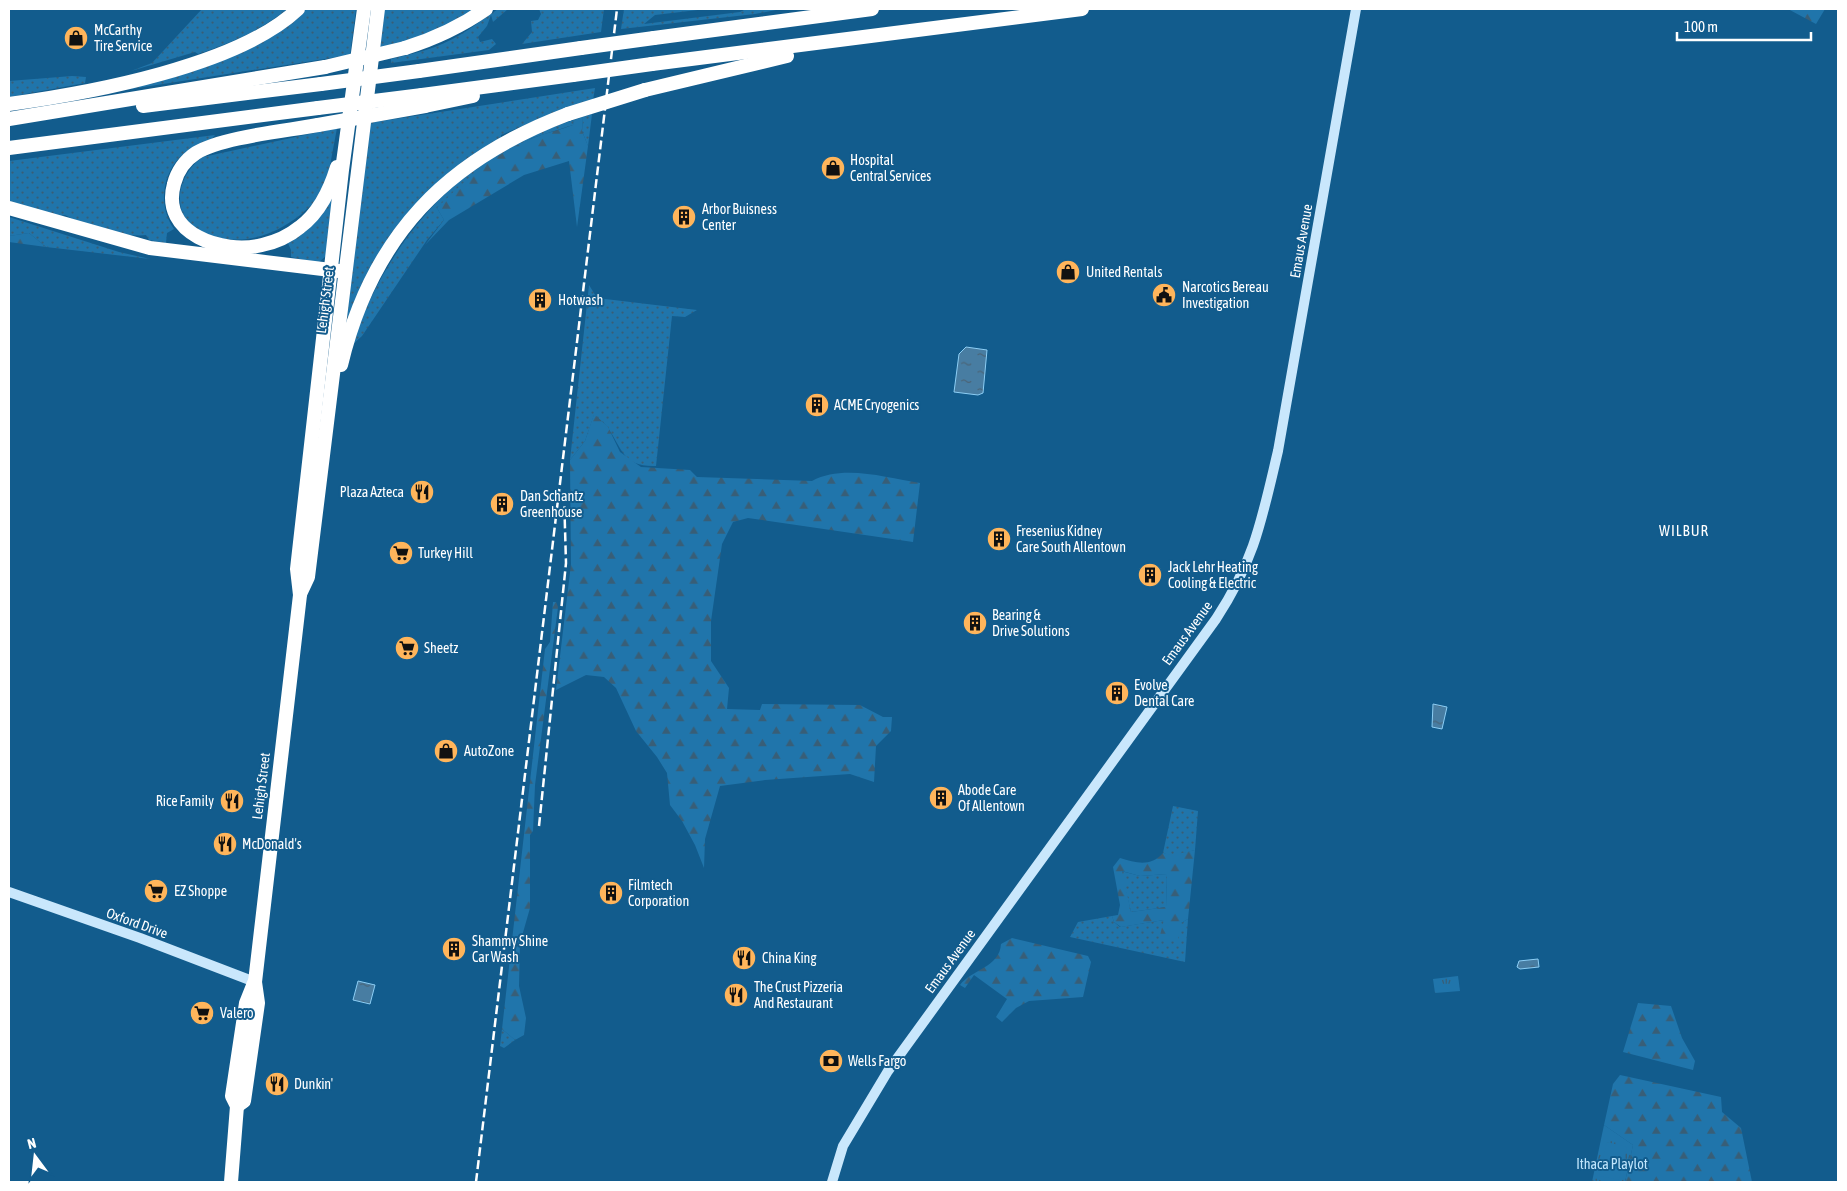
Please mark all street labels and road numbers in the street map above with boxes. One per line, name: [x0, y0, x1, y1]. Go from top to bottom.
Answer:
street label: Emaus Avenue: [1287, 203, 1315, 279]
street label: Lehigh Street: [313, 266, 337, 334]
street label: Emaus Avenue: [1159, 598, 1215, 668]
street label: Lehigh Street: [249, 752, 273, 820]
street label: Oxford Drive: [104, 905, 170, 941]
street label: Emaus Avenue: [922, 926, 978, 996]

